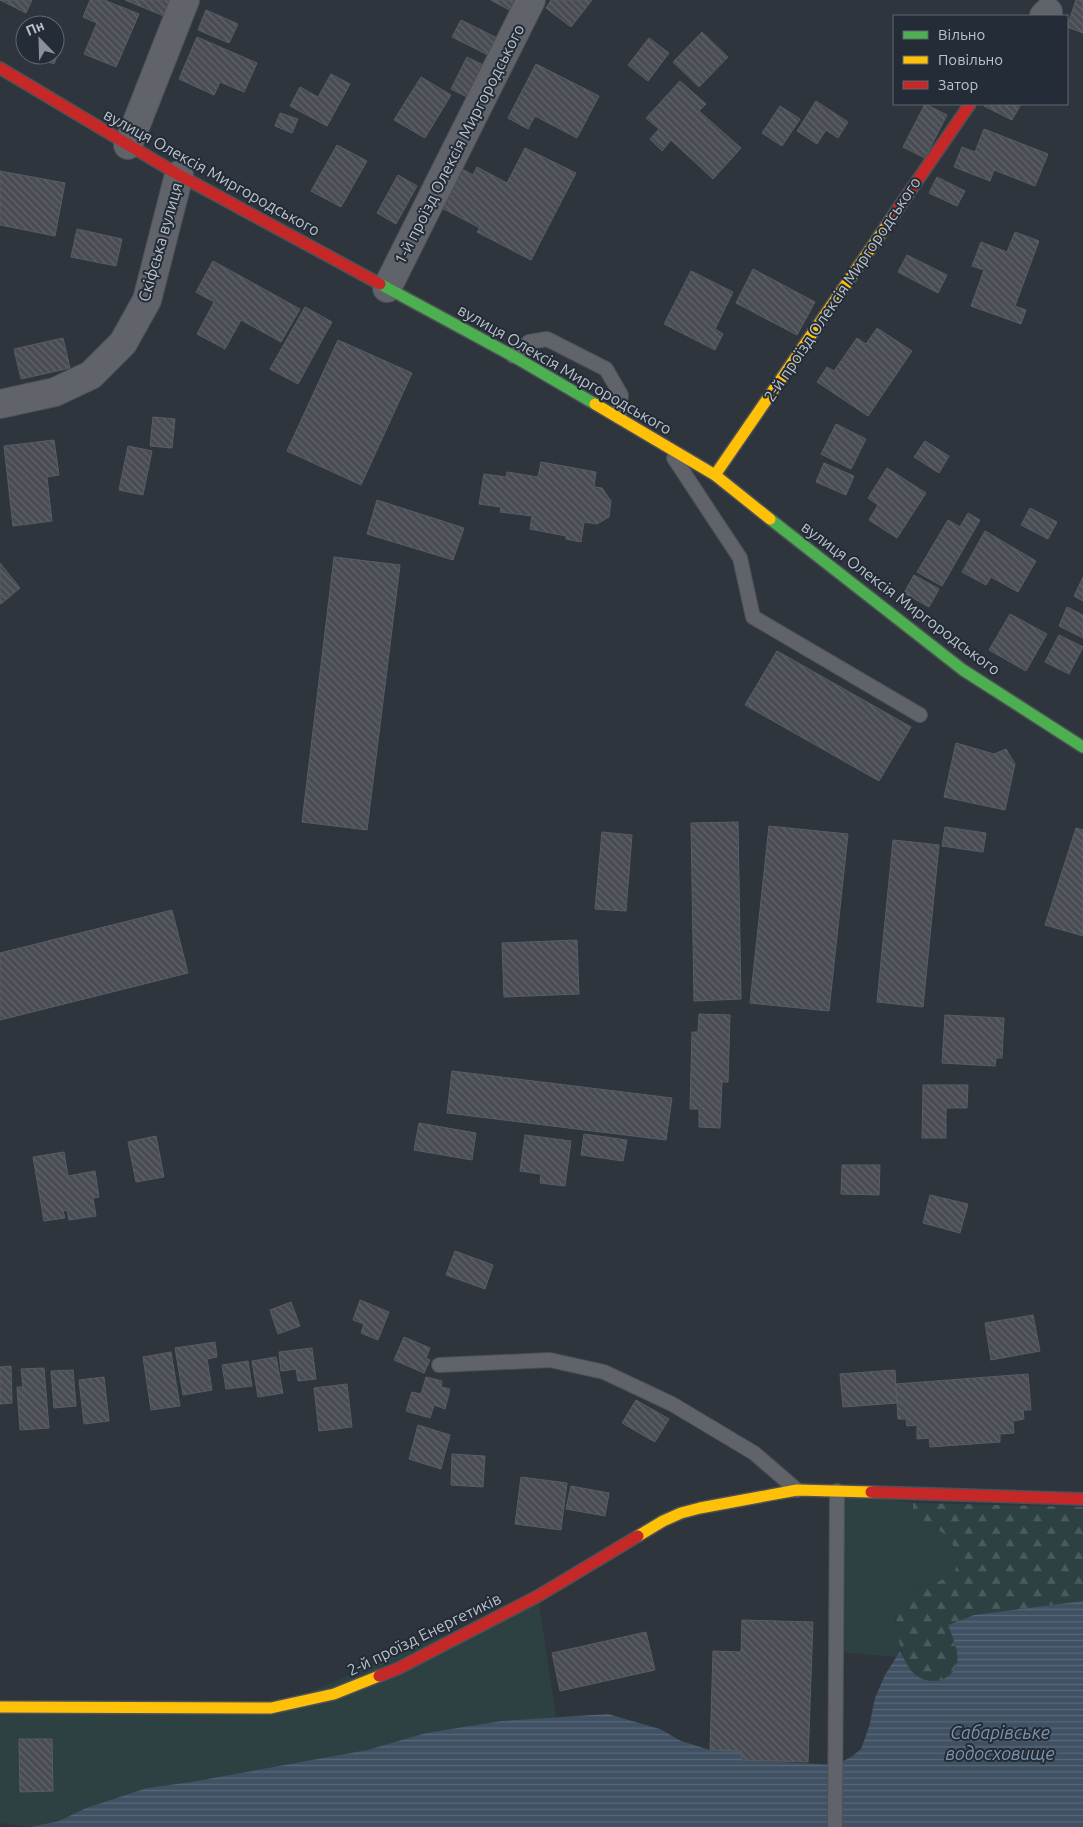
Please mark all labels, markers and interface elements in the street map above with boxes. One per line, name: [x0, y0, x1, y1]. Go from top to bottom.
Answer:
north arrow: [15, 15, 65, 65]
legend: [893, 15, 1068, 105]
text: Пн: [23, 17, 46, 39]
street label: 1-й проїзд Олексія Миргородського: [390, 21, 528, 267]
text: Вільно: [938, 26, 985, 43]
text: Повільно: [938, 51, 1003, 68]
text: Затор: [938, 76, 978, 93]
street label: вулиця Олексія Миргородського: [101, 105, 323, 239]
street label: 2-й проїзд Олексія Миргородського: [760, 173, 924, 405]
street label: Скіфська вулиця: [134, 180, 186, 304]
street label: вулиця Олексія Миргородського: [455, 300, 675, 438]
street label: вулиця Олексія Миргородського: [798, 517, 1004, 679]
street label: 2-й проїзд Енергетиків: [344, 1589, 504, 1679]
water label: Сабарівське водосховище: [945, 1722, 1055, 1763]

